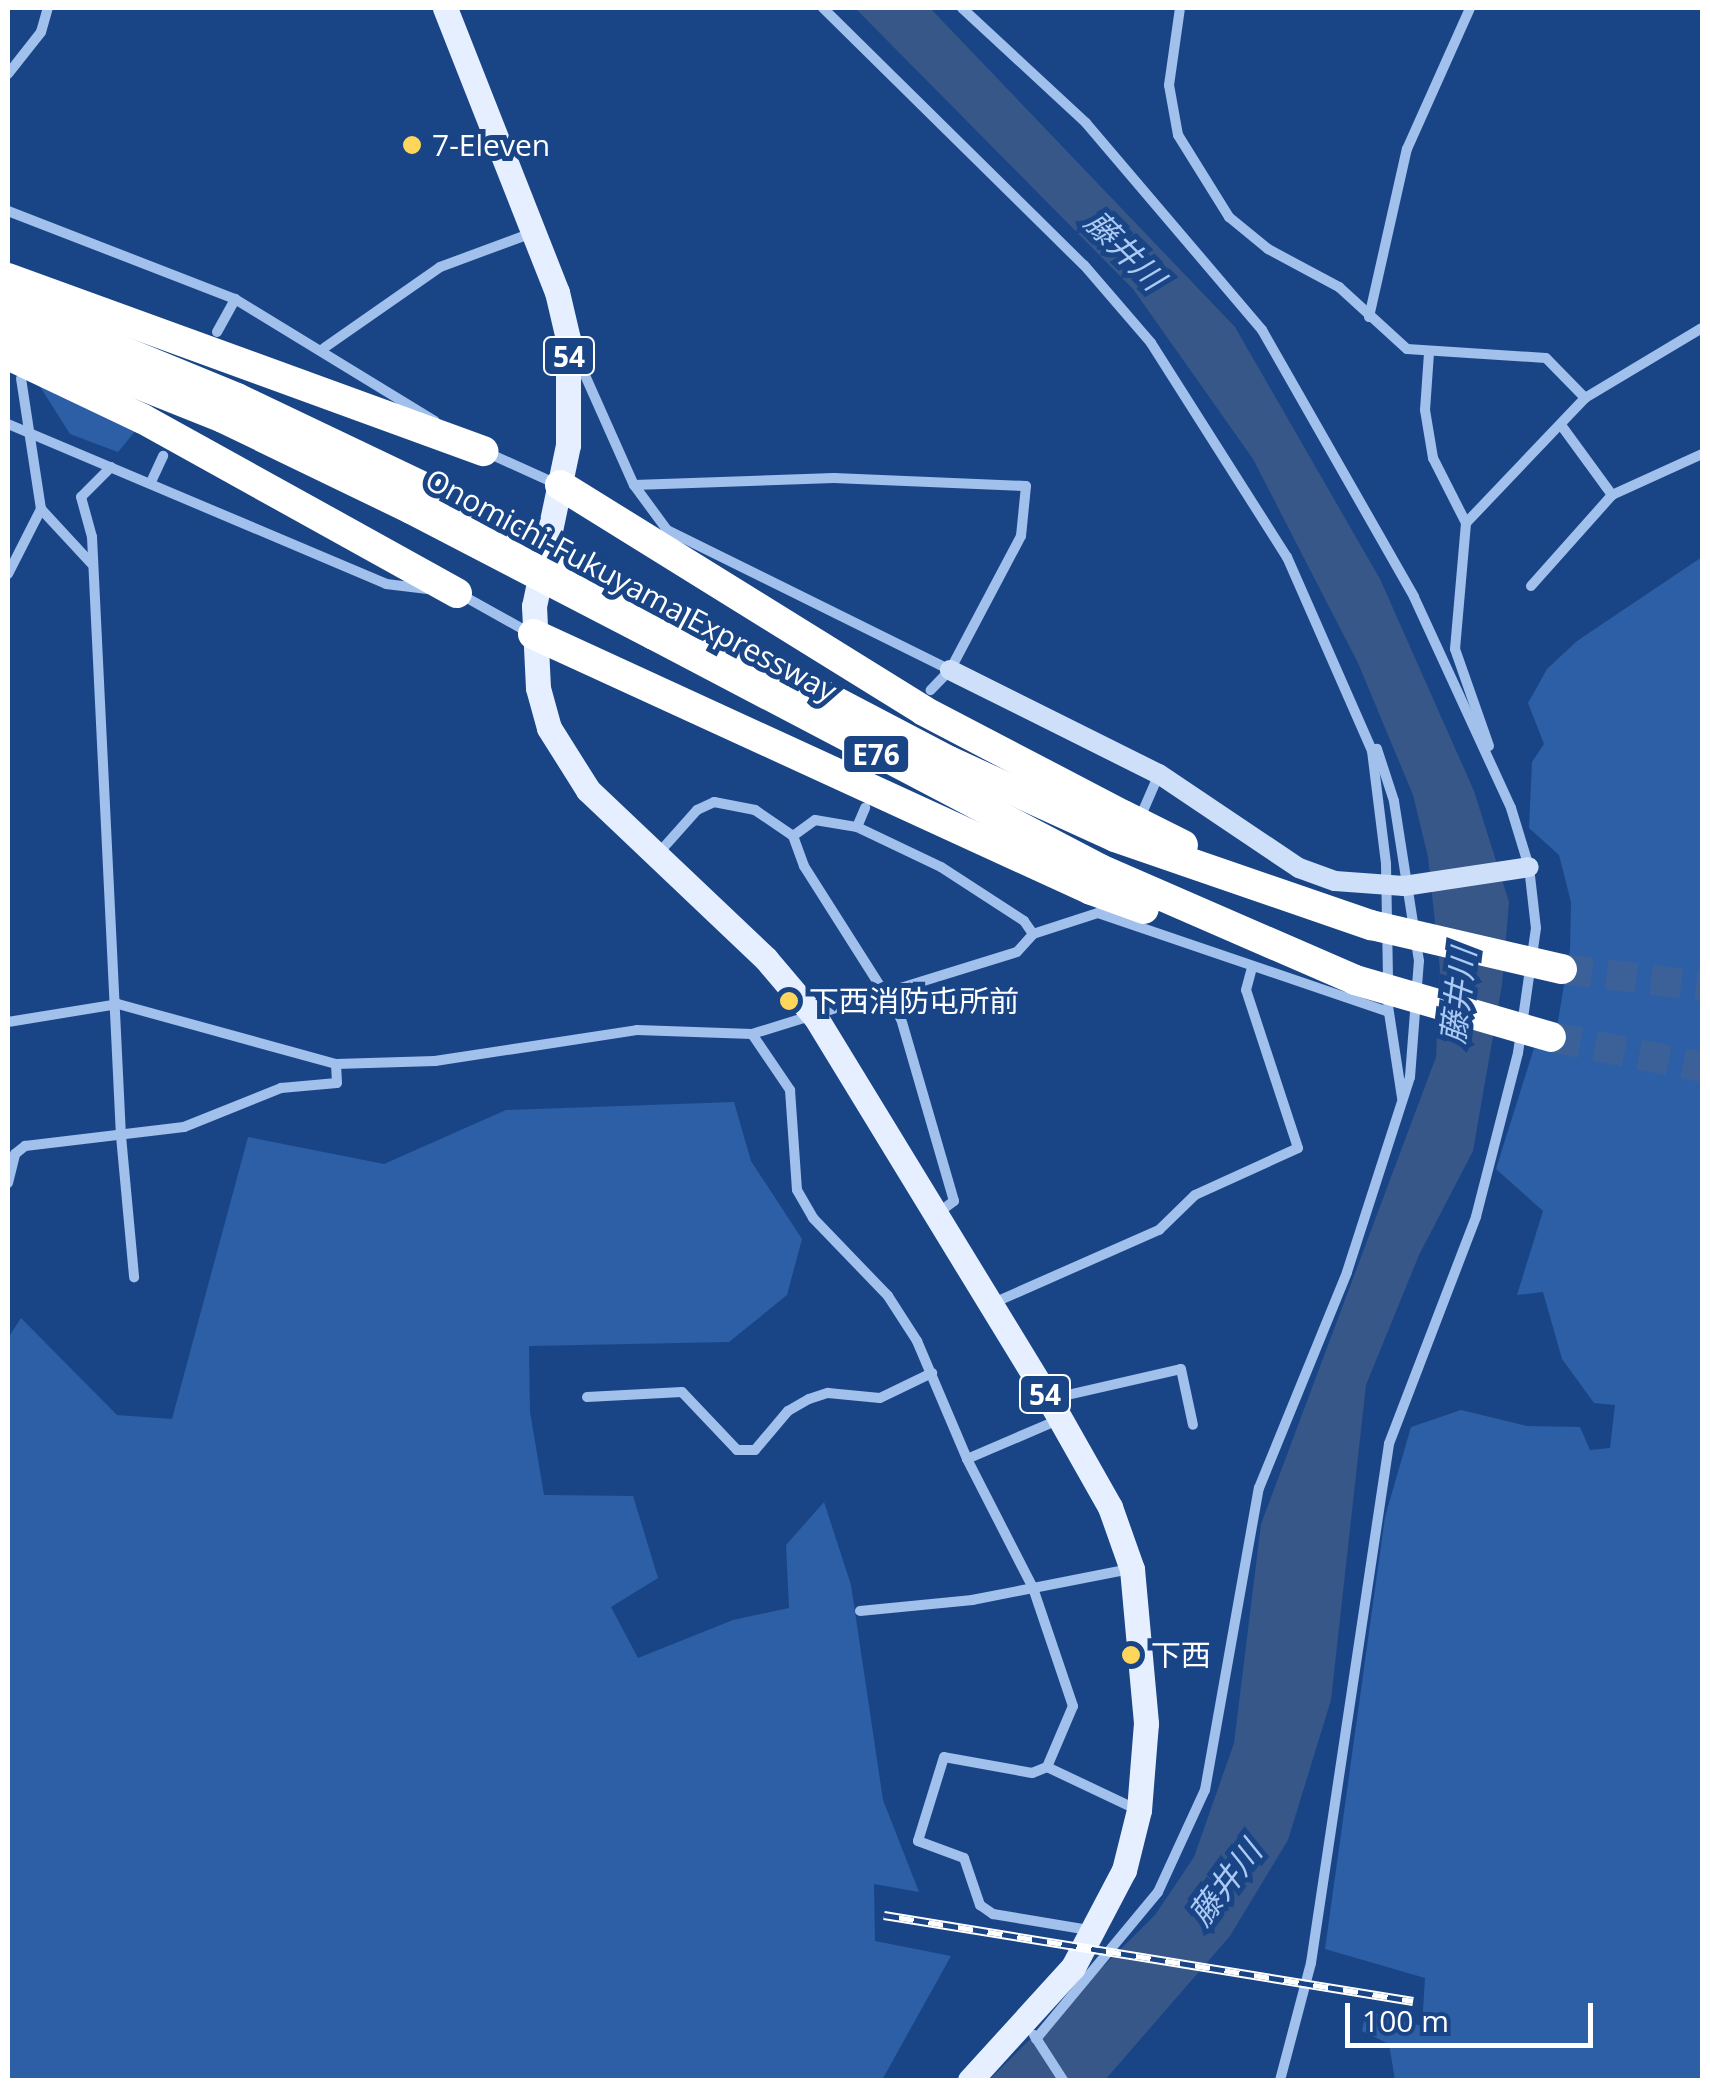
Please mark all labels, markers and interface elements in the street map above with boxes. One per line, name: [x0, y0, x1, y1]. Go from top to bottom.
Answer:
place label: 7-Eleven: [432, 127, 550, 163]
marker: 7-Eleven: [401, 134, 423, 156]
water label: 藤井川: [1077, 202, 1173, 298]
road number: 54: [542, 333, 596, 379]
street label: Onomichi-Fukuyama Expressway: [419, 461, 843, 709]
road number: E76: [841, 731, 911, 777]
water label: 藤井川: [1433, 946, 1483, 1046]
place label: 下西消防屯所前: [809, 983, 1019, 1019]
marker: 下西消防屯所前: [778, 990, 800, 1012]
road number: 54: [1018, 1371, 1072, 1417]
place label: 下西: [1151, 1637, 1211, 1673]
marker: 下西: [1120, 1644, 1142, 1666]
water label: 藤井川: [1181, 1833, 1269, 1933]
scale bar: [1350, 1983, 1598, 2045]
text: 100 m: [1362, 2000, 1449, 2041]

